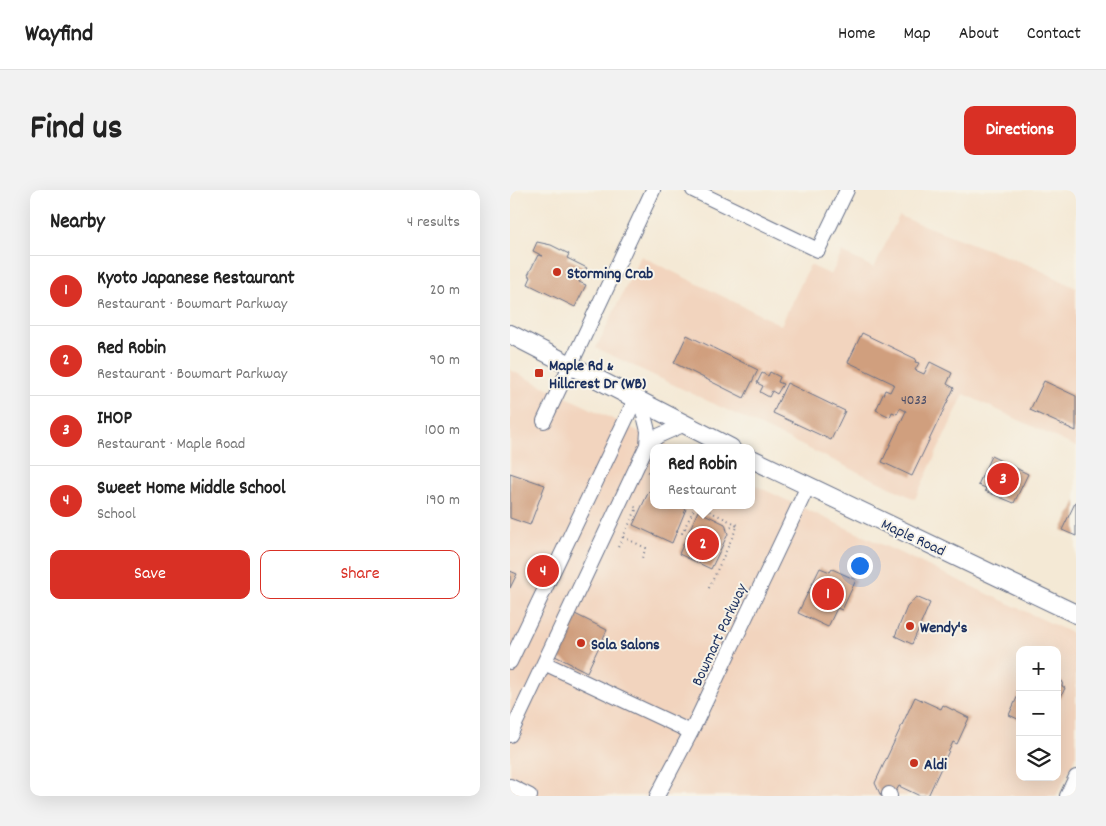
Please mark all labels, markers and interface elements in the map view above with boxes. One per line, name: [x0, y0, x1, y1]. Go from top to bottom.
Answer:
text: Wayfind: [25, 18, 93, 52]
text: Home: [838, 22, 875, 47]
text: Map: [903, 22, 931, 47]
text: About: [959, 22, 999, 47]
text: Contact: [1027, 22, 1081, 47]
text: Find us: [30, 105, 122, 155]
button: Directions: [964, 106, 1076, 155]
text: Nearby: [50, 208, 105, 238]
text: 4 results: [407, 211, 460, 234]
place label: Storming Crab: [567, 263, 653, 286]
text: Kyoto Japanese Restaurant: [97, 266, 295, 293]
marker: Storming Crab: [551, 266, 563, 278]
text: 1: [64, 279, 68, 302]
text: 20 m: [430, 279, 460, 302]
text: Restaurant · Bowmart Parkway: [97, 293, 287, 316]
text: Red Robin: [97, 336, 166, 363]
text: 2: [63, 349, 70, 372]
text: 90 m: [429, 349, 460, 372]
place label: Maple Rd & Hillcrest Dr (WB): [549, 355, 646, 396]
text: Restaurant · Bowmart Parkway: [97, 363, 287, 386]
marker: Maple Rd & Hillcrest Dr (WB): [533, 367, 545, 379]
house number: 4033: [901, 391, 927, 411]
text: IHOP: [97, 406, 132, 433]
text: 3: [62, 419, 70, 442]
text: 100 m: [424, 419, 460, 442]
text: Restaurant · Maple Road: [97, 433, 245, 456]
popup: [650, 444, 755, 509]
text: Red Robin: [668, 452, 737, 479]
pin: 3: [987, 460, 1019, 498]
text: Sweet Home Middle School: [97, 476, 285, 503]
text: Restaurant: [668, 479, 737, 502]
text: 4: [63, 489, 69, 512]
text: 190 m: [426, 489, 460, 512]
text: School: [97, 503, 136, 526]
street label: Maple Road: [877, 513, 949, 563]
pin: 2: [687, 525, 719, 563]
button: Save: [50, 550, 250, 599]
button: Share: [260, 550, 460, 599]
pin: 4: [527, 552, 559, 590]
your location: [847, 553, 873, 579]
pin: 1: [812, 575, 844, 613]
street label: Bowmart Parkway: [686, 580, 754, 690]
place label: Wendy's: [920, 617, 968, 640]
marker: Wendy's: [904, 620, 916, 632]
place label: Sola Salons: [591, 634, 660, 657]
marker: Sola Salons: [575, 637, 587, 649]
map controls: [1016, 646, 1061, 781]
button: +: [1016, 646, 1061, 691]
button: −: [1016, 691, 1061, 736]
button: layers: [1016, 736, 1061, 781]
place label: Aldi: [924, 754, 947, 777]
marker: Aldi: [908, 757, 920, 769]

